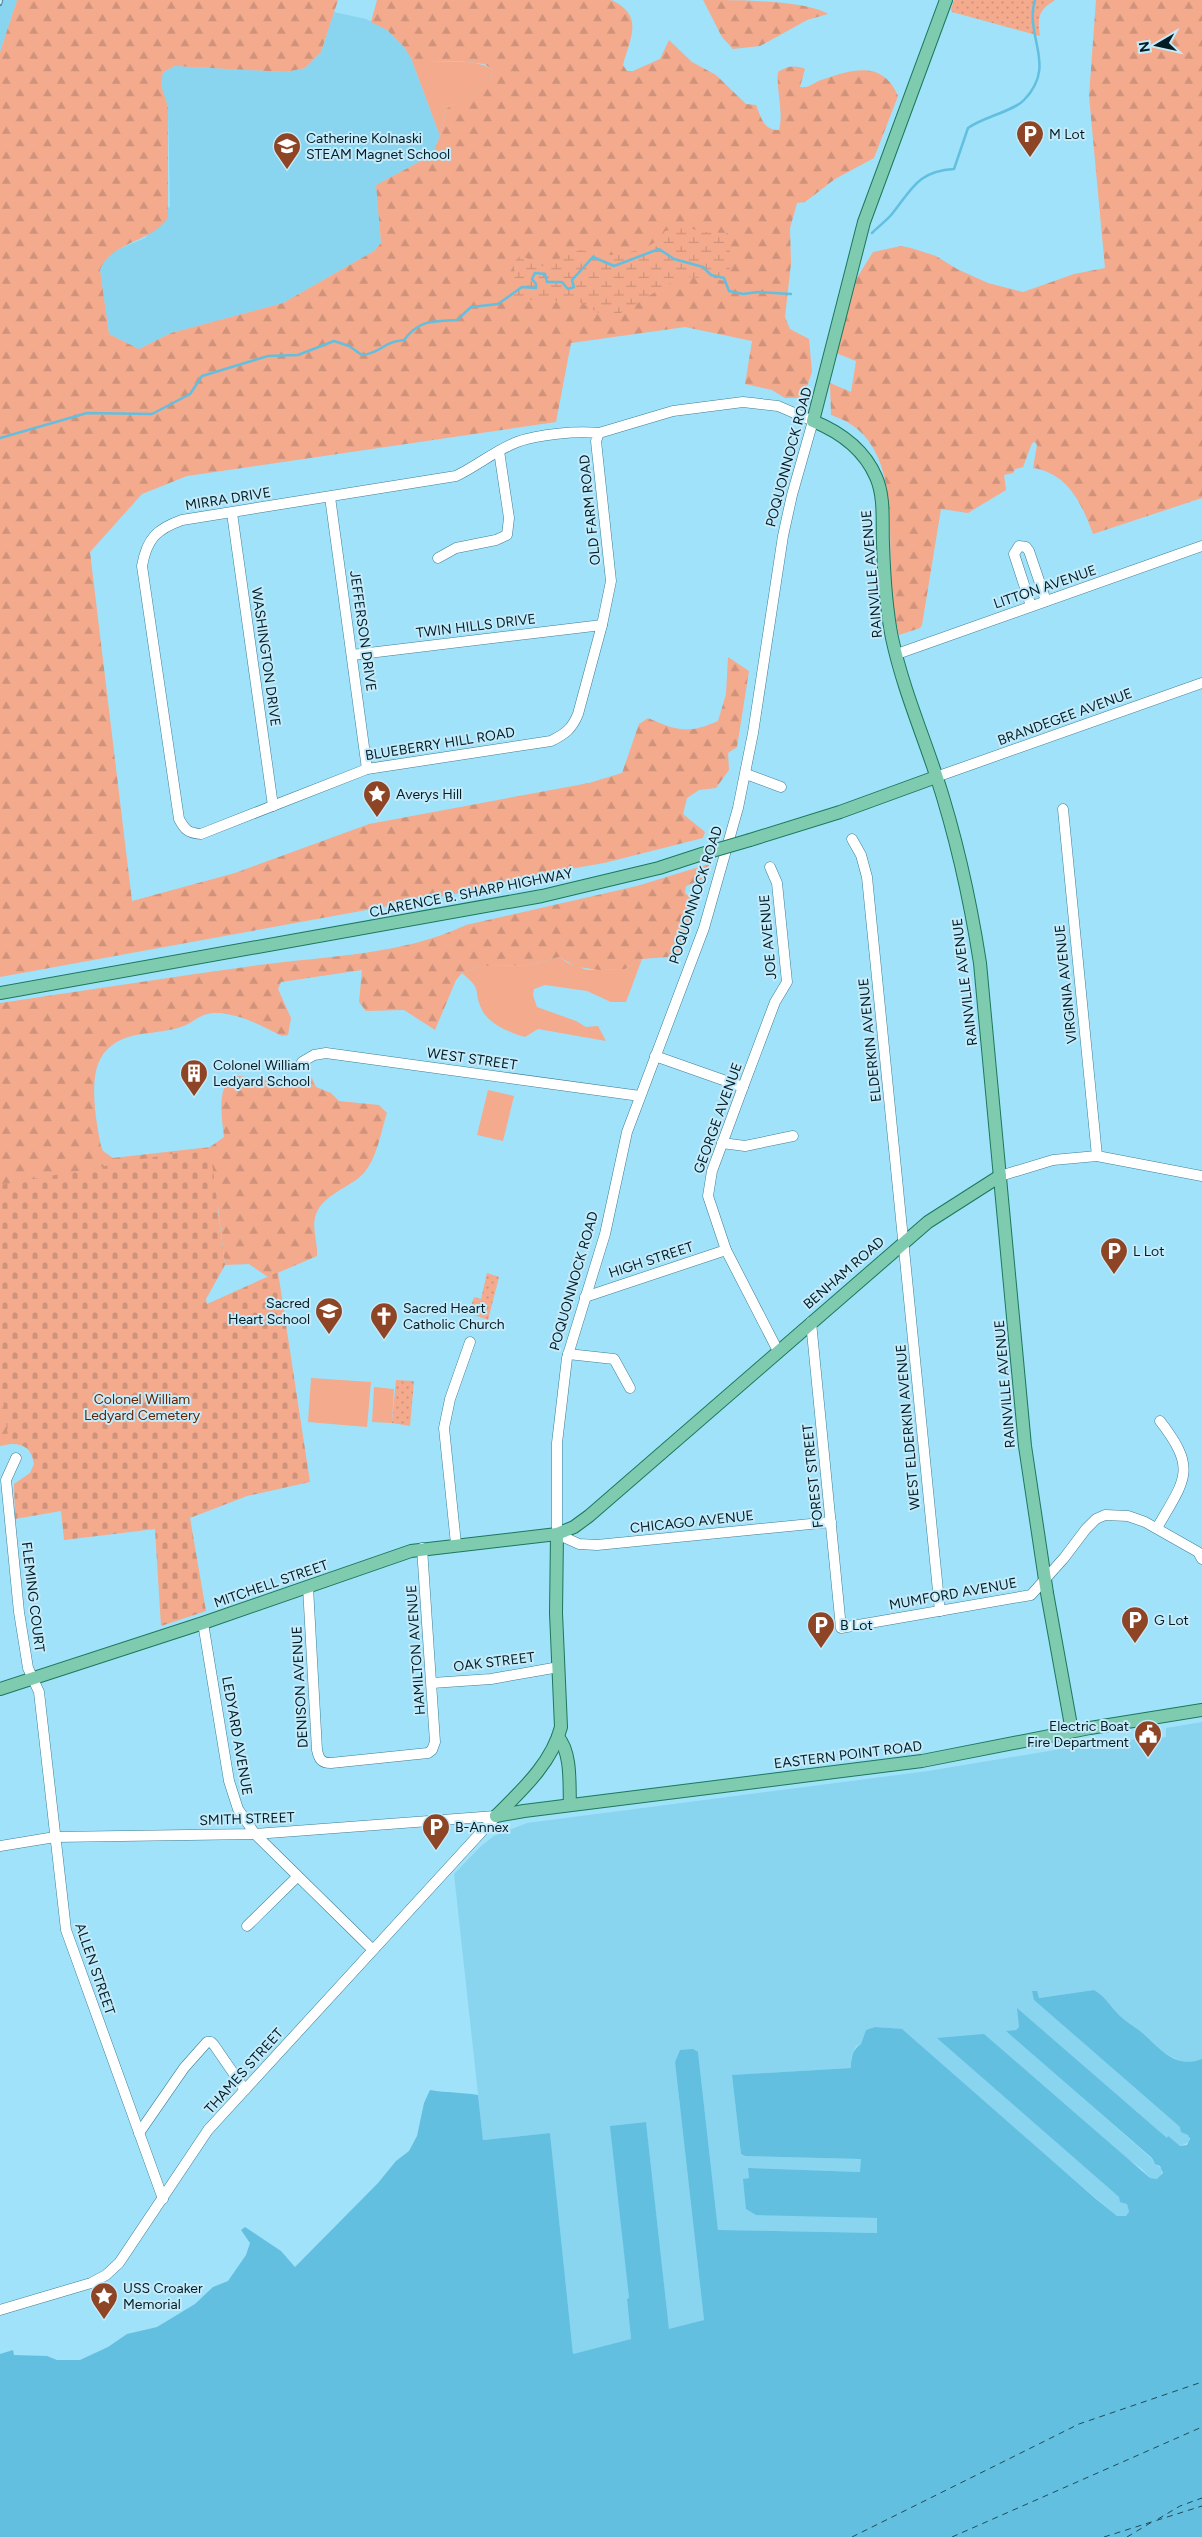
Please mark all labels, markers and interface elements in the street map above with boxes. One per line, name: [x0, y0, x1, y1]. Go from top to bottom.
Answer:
north arrow: [1132, 20, 1182, 70]
text: N: [1135, 40, 1154, 54]
parking icon: M Lot: [1015, 119, 1045, 158]
place label: M Lot: [1049, 126, 1085, 143]
place label: Catherine Kolnaski STEAM Magnet School: [306, 130, 450, 163]
school or university icon: Catherine Kolnaski STEAM Magnet School: [272, 131, 302, 170]
street label: POQUONNOCK ROAD: [762, 385, 816, 529]
street label: OLD FARM ROAD: [576, 454, 604, 566]
street label: MIRRA DRIVE: [184, 484, 272, 514]
street label: RAINVILLE AVENUE: [858, 509, 886, 639]
street label: LITTON AVENUE: [991, 561, 1099, 613]
street label: JEFFERSON DRIVE: [346, 570, 380, 692]
street label: WASHINGTON DRIVE: [248, 587, 284, 727]
street label: TWIN HILLS DRIVE: [415, 610, 537, 642]
street label: BRANDEGEE AVENUE: [995, 685, 1135, 749]
street label: BLUEBERRY HILL ROAD: [364, 724, 516, 764]
place icon: Averys Hill: [362, 779, 392, 818]
place label: Averys Hill: [396, 786, 462, 803]
street label: POQUONNOCK ROAD: [666, 824, 726, 966]
street label: CLARENCE B. SHARP HIGHWAY: [368, 865, 575, 921]
street label: JOE AVENUE: [756, 894, 780, 980]
street label: RAINVILLE AVENUE: [949, 917, 981, 1047]
street label: VIRGINIA AVENUE: [1051, 923, 1081, 1045]
street label: ELDERKIN AVENUE: [855, 977, 885, 1103]
street label: WEST STREET: [426, 1044, 518, 1074]
place label: Colonel William Ledyard School: [213, 1057, 310, 1090]
building icon: Colonel William Ledyard School: [179, 1058, 209, 1097]
street label: GEORGE AVENUE: [690, 1060, 746, 1176]
street label: POQUONNOCK ROAD: [546, 1209, 602, 1353]
street label: BENHAM ROAD: [800, 1233, 888, 1313]
parking icon: L Lot: [1099, 1236, 1129, 1275]
street label: HIGH STREET: [606, 1238, 696, 1282]
place label: L Lot: [1133, 1243, 1164, 1260]
place label: Sacred Heart School: [228, 1295, 310, 1328]
school or university icon: Sacred Heart School: [314, 1296, 344, 1335]
place label: Sacred Heart Catholic Church: [403, 1300, 505, 1333]
church icon: Sacred Heart Catholic Church: [369, 1301, 399, 1340]
street label: RAINVILLE AVENUE: [991, 1319, 1019, 1449]
street label: WEST ELDERKIN AVENUE: [892, 1343, 924, 1511]
park label: Colonel William Ledyard Cemetery: [84, 1391, 201, 1424]
street label: FOREST STREET: [799, 1423, 827, 1529]
street label: CHICAGO AVENUE: [629, 1507, 755, 1537]
street label: FLEMING COURT: [18, 1541, 48, 1653]
street label: MITCHELL STREET: [212, 1556, 331, 1612]
street label: MUMFORD AVENUE: [888, 1574, 1018, 1614]
street label: HAMILTON AVENUE: [403, 1584, 429, 1716]
parking icon: G Lot: [1120, 1605, 1150, 1644]
parking icon: B Lot: [806, 1610, 836, 1649]
place label: G Lot: [1154, 1612, 1189, 1629]
place label: B Lot: [840, 1617, 873, 1634]
street label: DENISON AVENUE: [288, 1626, 312, 1748]
street label: OAK STREET: [452, 1649, 536, 1675]
street label: LEDYARD AVENUE: [218, 1675, 256, 1797]
place label: Electric Boat Fire Department: [1027, 1718, 1129, 1751]
public building icon: Electric Boat Fire Department: [1133, 1719, 1163, 1758]
street label: EASTERN POINT ROAD: [773, 1737, 923, 1773]
street label: SMITH STREET: [199, 1809, 295, 1829]
parking icon: B-Annex: [421, 1812, 451, 1851]
place label: B-Annex: [455, 1819, 509, 1836]
street label: ALLEN STREET: [71, 1921, 119, 2017]
street label: THAMES STREET: [201, 2025, 287, 2117]
place label: USS Croaker Memorial: [123, 2280, 203, 2313]
place icon: USS Croaker Memorial: [89, 2281, 119, 2320]

